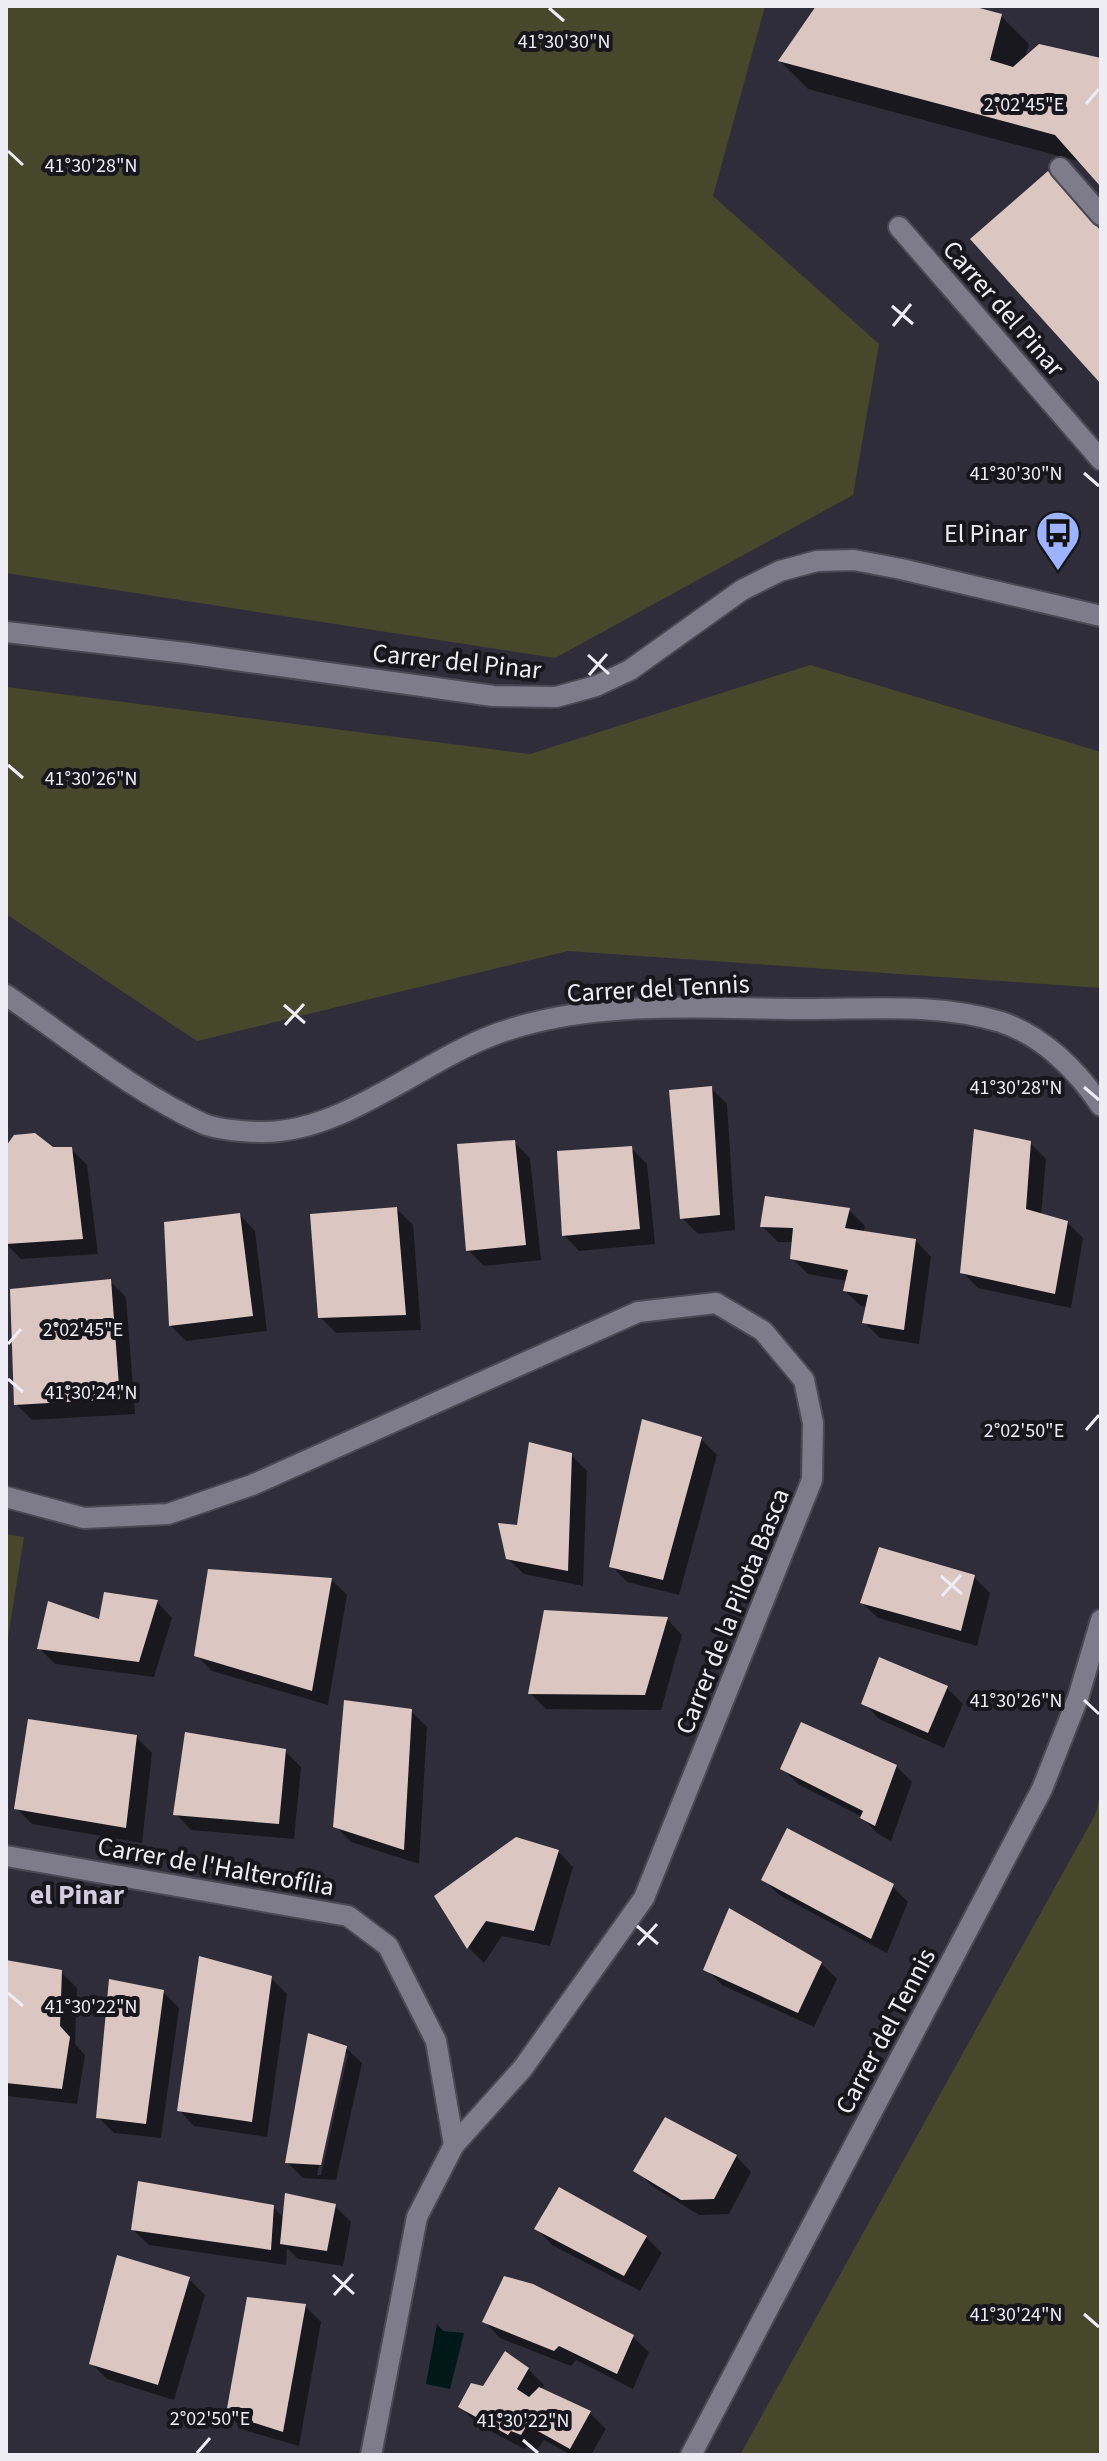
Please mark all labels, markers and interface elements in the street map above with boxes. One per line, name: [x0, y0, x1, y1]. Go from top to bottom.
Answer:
text: 41°30'30"N: [518, 28, 610, 56]
text: 2°02'45"E: [984, 91, 1064, 119]
text: 41°30'28"N: [45, 152, 137, 180]
street label: Carrer del Pinar: [934, 232, 1074, 385]
text: 41°30'30"N: [970, 460, 1062, 488]
bus stop icon: El Pinar: [1034, 509, 1082, 572]
place label: El Pinar: [944, 515, 1028, 552]
street label: Carrer del Pinar: [371, 634, 544, 689]
text: 41°30'26"N: [45, 765, 137, 793]
street label: Carrer del Tennis: [566, 965, 750, 1012]
text: 41°30'28"N: [970, 1074, 1062, 1102]
text: 2°02'45"E: [43, 1316, 123, 1344]
text: 41°30'24"N: [45, 1379, 137, 1407]
text: 2°02'50"E: [984, 1417, 1064, 1445]
street label: Carrer de la Pilota Basca: [666, 1483, 799, 1740]
text: 41°30'26"N: [970, 1687, 1062, 1715]
street label: Carrer de l'Halterofília: [95, 1827, 337, 1905]
district label: el Pinar: [30, 1875, 125, 1915]
street label: Carrer del Tennis: [826, 1942, 945, 2121]
text: 41°30'22"N: [45, 1993, 137, 2021]
text: 41°30'24"N: [970, 2301, 1062, 2329]
text: 2°02'50"E: [170, 2405, 250, 2433]
text: 41°30'22"N: [477, 2407, 569, 2435]

